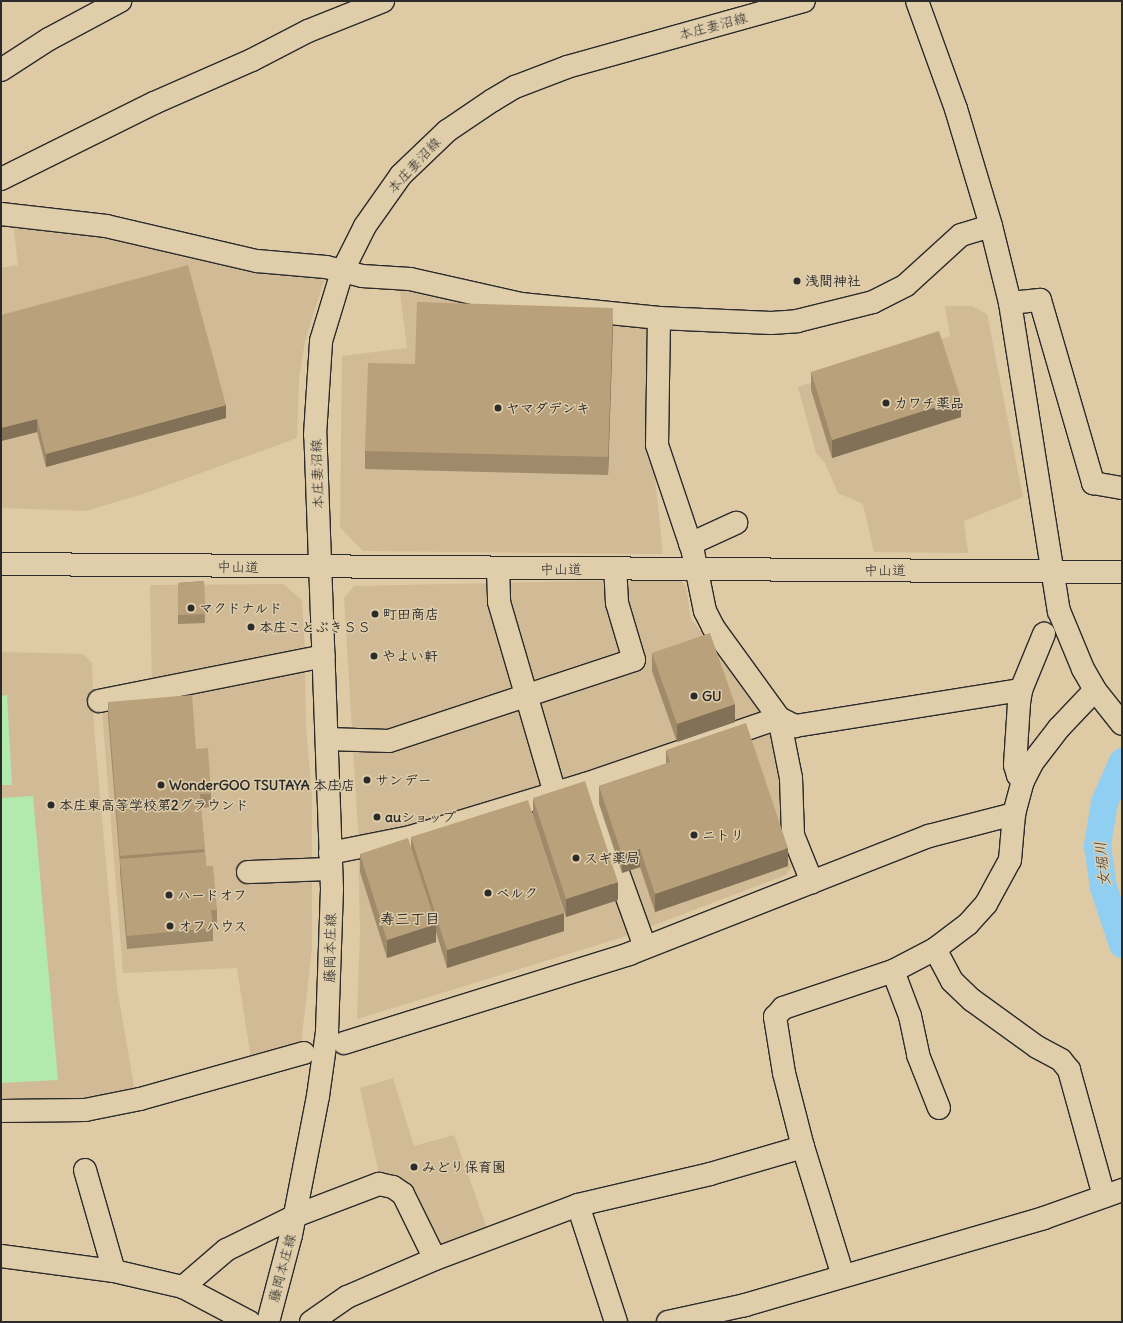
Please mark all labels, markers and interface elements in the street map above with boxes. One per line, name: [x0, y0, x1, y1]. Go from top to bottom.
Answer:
street label: 本庄妻沼線: [677, 9, 749, 43]
street label: 本庄妻沼線: [384, 134, 444, 196]
place label: 浅間神社: [805, 273, 861, 289]
marker: 浅間神社: [792, 276, 802, 286]
place label: カワチ薬品: [894, 395, 964, 411]
marker: カワチ薬品: [881, 398, 891, 408]
place label: ヤマダデンキ: [506, 400, 590, 416]
marker: ヤマダデンキ: [493, 403, 503, 413]
street label: 本庄妻沼線: [307, 439, 327, 509]
street label: 中山道: [217, 558, 259, 576]
street label: 中山道: [540, 561, 582, 577]
street label: 中山道: [864, 562, 906, 578]
place label: マクドナルド: [199, 600, 283, 616]
marker: マクドナルド: [186, 603, 196, 613]
place label: 町田商店: [383, 606, 439, 622]
marker: 町田商店: [370, 609, 380, 619]
place label: 本庄ことぶきＳＳ: [259, 619, 371, 635]
marker: 本庄ことぶきＳＳ: [246, 622, 256, 632]
place label: やよい軒: [382, 648, 438, 664]
marker: やよい軒: [369, 651, 379, 661]
place label: GU: [702, 688, 722, 704]
marker: GU: [689, 691, 699, 701]
place label: サンデー: [375, 772, 431, 788]
marker: サンデー: [362, 775, 372, 785]
place label: WonderGOO TSUTAYA 本庄店: [169, 777, 355, 793]
marker: WonderGOO TSUTAYA 本庄店: [156, 780, 166, 790]
place label: 本庄東高等学校第2グラウンド: [59, 797, 249, 813]
marker: 本庄東高等学校第2グラウンド: [46, 800, 56, 810]
place label: auショップ: [385, 809, 457, 825]
marker: auショップ: [372, 812, 382, 822]
place label: ニトリ: [702, 827, 744, 843]
marker: ニトリ: [689, 830, 699, 840]
water label: 女堀川: [1091, 841, 1113, 887]
place label: スギ薬局: [584, 850, 640, 866]
marker: スギ薬局: [571, 853, 581, 863]
place label: ベルク: [496, 885, 538, 901]
place label: ハードオフ: [177, 887, 247, 903]
marker: ベルク: [483, 888, 493, 898]
marker: ハードオフ: [164, 890, 174, 900]
district label: 寿三丁目: [380, 910, 440, 928]
street label: 藤岡本庄線: [321, 913, 339, 983]
place label: オフハウス: [178, 918, 248, 934]
marker: オフハウス: [165, 921, 175, 931]
place label: みどり保育園: [422, 1159, 506, 1175]
marker: みどり保育園: [409, 1162, 419, 1172]
street label: 藤岡本庄線: [265, 1232, 299, 1304]

